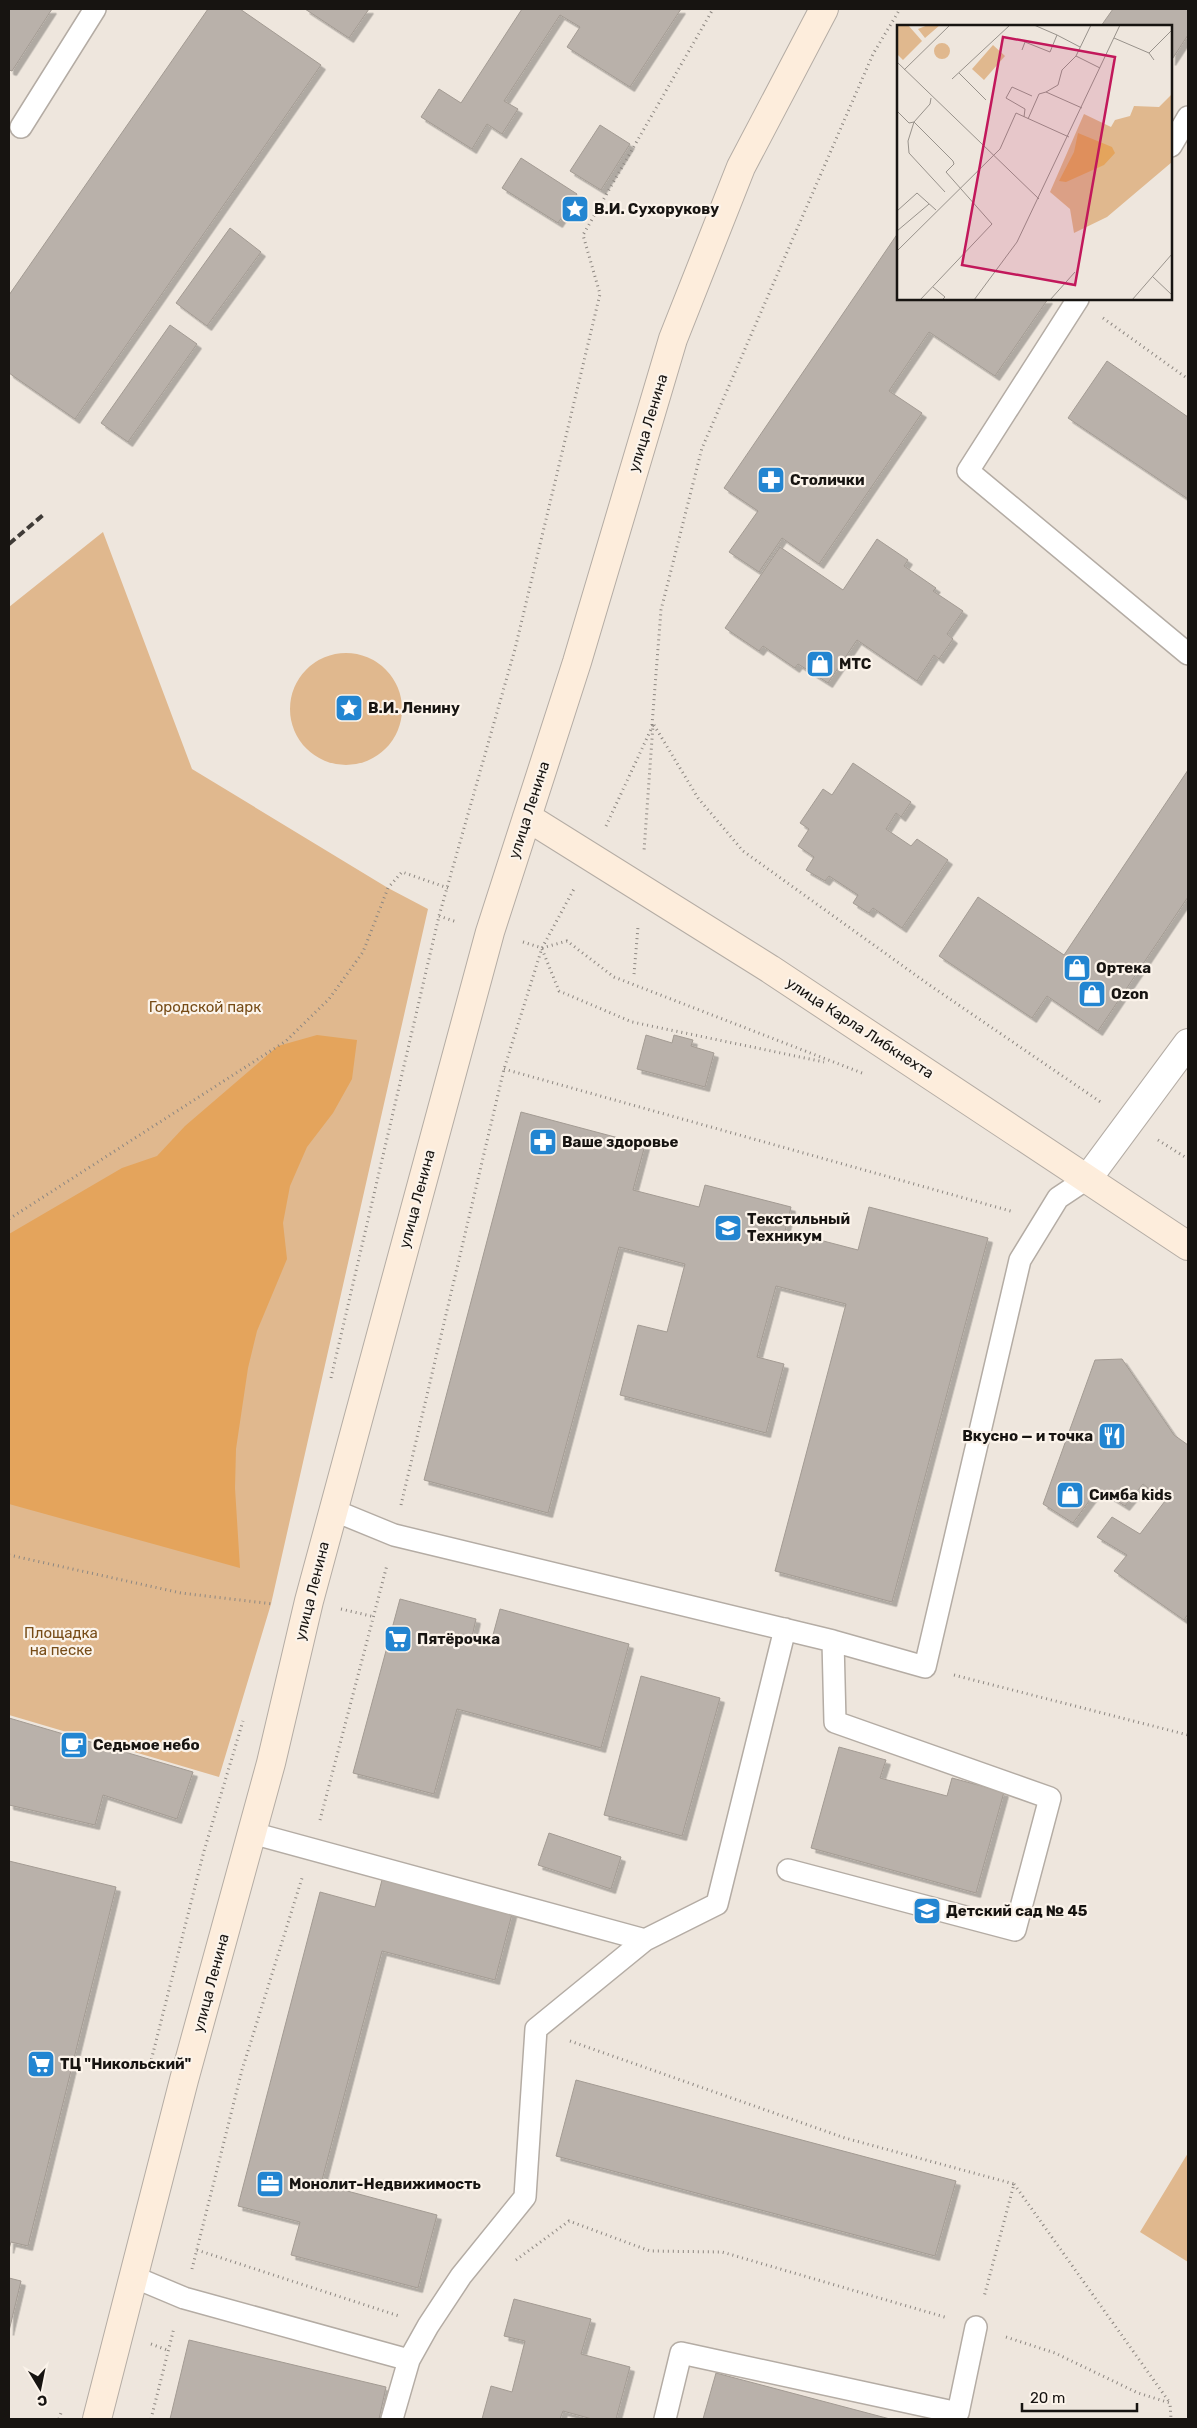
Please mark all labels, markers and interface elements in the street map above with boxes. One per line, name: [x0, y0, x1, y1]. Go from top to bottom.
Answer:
inset map: [897, 25, 1172, 300]
place icon: В.И. Сухорукову: [560, 194, 590, 224]
place label: В.И. Сухорукову: [594, 200, 719, 218]
street label: улица Ленина: [625, 372, 671, 474]
pharmacy icon: Столички: [756, 465, 786, 495]
place label: Столички: [790, 471, 864, 489]
shop icon: МТС: [805, 649, 835, 679]
place label: МТС: [839, 655, 872, 673]
place icon: В.И. Ленину: [334, 693, 364, 723]
place label: В.И. Ленину: [368, 699, 460, 717]
street label: улица Ленина: [505, 759, 553, 861]
shop icon: Ортека: [1062, 953, 1092, 983]
place label: Ортека: [1096, 959, 1151, 977]
street label: улица Карла Либкнехта: [783, 974, 937, 1082]
shop icon: Ozon: [1077, 979, 1107, 1009]
place label: Ozon: [1111, 985, 1149, 1003]
park label: Городской парк: [149, 998, 261, 1016]
pharmacy icon: Ваше здоровье: [528, 1127, 558, 1157]
place label: Ваше здоровье: [562, 1133, 678, 1151]
street label: улица Ленина: [395, 1148, 439, 1250]
place label: Текстильный Техникум: [747, 1210, 850, 1245]
school or university icon: Текстильный Техникум: [713, 1213, 743, 1243]
restaurant icon: Вкусно — и точка: [1097, 1421, 1127, 1451]
place label: Вкусно — и точка: [962, 1427, 1093, 1445]
shop icon: Симба kids: [1055, 1480, 1085, 1510]
place label: Симба kids: [1089, 1486, 1172, 1504]
street label: улица Ленина: [291, 1540, 333, 1642]
park label: Площадка на песке: [24, 1624, 98, 1659]
supermarket icon: Пятёрочка: [383, 1624, 413, 1654]
place label: Пятёрочка: [417, 1630, 500, 1648]
cafe icon: Седьмое небо: [59, 1730, 89, 1760]
place label: Седьмое небо: [93, 1736, 200, 1754]
school or university icon: Детский сад № 45: [912, 1896, 942, 1926]
place label: Детский сад № 45: [946, 1902, 1088, 1920]
street label: улица Ленина: [189, 1932, 233, 2034]
supermarket icon: ТЦ "Никольский": [26, 2049, 56, 2079]
place label: ТЦ "Никольский": [60, 2055, 191, 2073]
office icon: Монолит-Недвижимость: [255, 2169, 285, 2199]
place label: Монолит-Недвижимость: [289, 2175, 481, 2193]
north arrow: [15, 2363, 65, 2413]
scale bar: [1022, 2380, 1137, 2412]
text: 20 m: [1030, 2389, 1065, 2407]
text: С: [36, 2391, 48, 2410]

